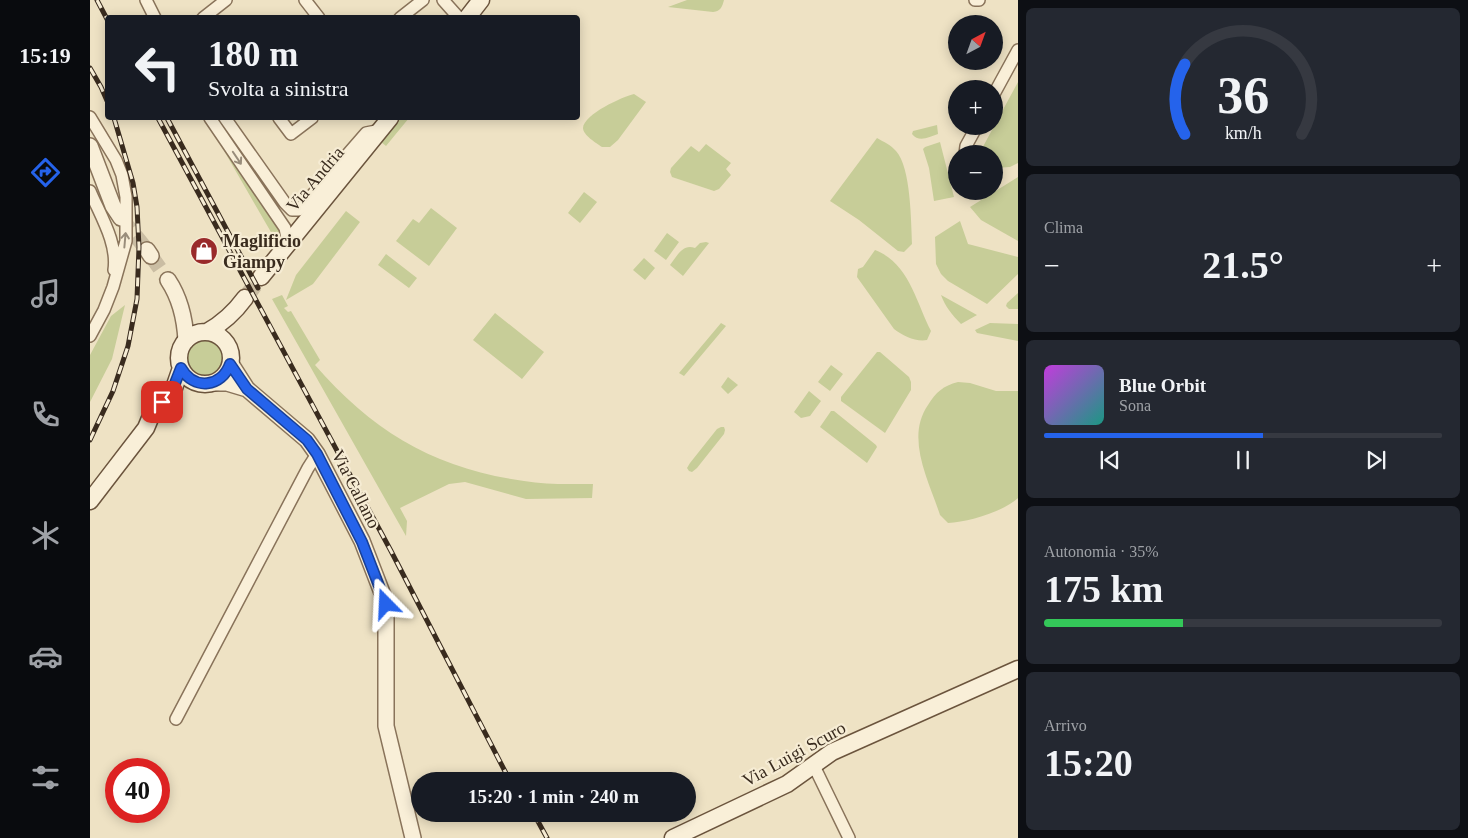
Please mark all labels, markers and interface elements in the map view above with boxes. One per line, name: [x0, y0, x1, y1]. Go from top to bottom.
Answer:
north arrow: [948, 15, 1002, 70]
map controls: [948, 15, 1003, 200]
icon: left: [125, 35, 190, 100]
text: 180 m: [208, 35, 298, 74]
text: 15:19: [19, 43, 71, 68]
text: 36: [1217, 67, 1269, 124]
text: Svolta a sinistra: [208, 76, 349, 101]
button: +: [948, 80, 1003, 135]
text: km/h: [1225, 123, 1261, 143]
street label: Via Andria: [282, 143, 348, 215]
button: −: [948, 145, 1003, 200]
one-way arrow: [232, 151, 242, 165]
icon: directions: [28, 155, 63, 190]
text: Clima: [1044, 219, 1083, 236]
place label: Maglificio Giampy: [223, 231, 301, 272]
one-way arrow: [120, 232, 130, 248]
shop icon: Maglificio Giampy: [189, 236, 219, 266]
text: 21.5°: [1202, 244, 1284, 286]
text: −: [1044, 250, 1060, 281]
text: +: [1426, 250, 1442, 281]
icon: music: [28, 276, 63, 311]
text: Blue Orbit: [1119, 375, 1206, 396]
pin: [141, 381, 183, 423]
icon: arrive: [148, 388, 176, 416]
icon: phone: [28, 397, 63, 432]
text: Sona: [1119, 397, 1151, 414]
street label: Via Callano: [328, 446, 384, 532]
icon: previous: [1096, 446, 1124, 474]
icon: pause: [1229, 446, 1257, 474]
icon: next: [1362, 446, 1390, 474]
icon: climate: [28, 518, 63, 553]
text: Autonomia · 35%: [1044, 543, 1159, 560]
text: 175 km: [1044, 568, 1163, 610]
position arrow: [359, 577, 411, 629]
icon: car: [28, 639, 63, 674]
street label: Via Luigi Scuro: [739, 717, 849, 791]
text: Arrivo: [1044, 717, 1087, 734]
text: 15:20: [1044, 742, 1133, 784]
speed limit sign: 40: [105, 758, 170, 823]
icon: filters: [28, 760, 63, 795]
text: 15:20 · 1 min · 240 m: [468, 786, 639, 807]

